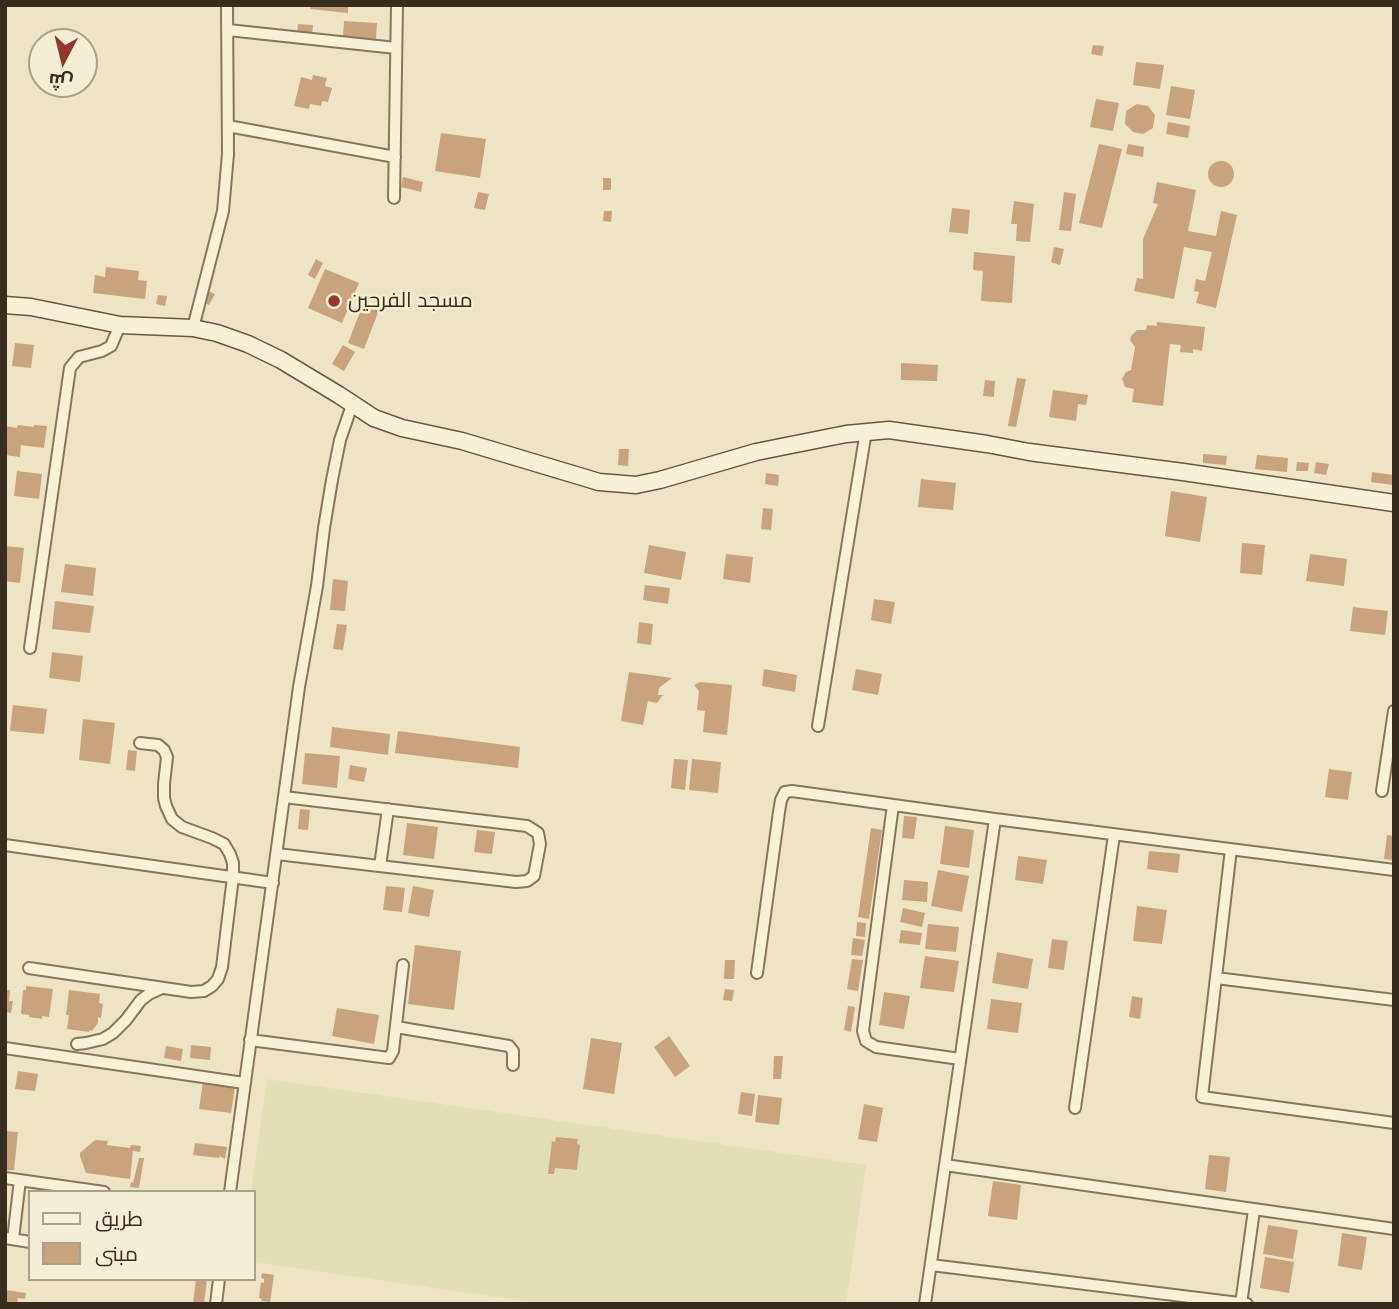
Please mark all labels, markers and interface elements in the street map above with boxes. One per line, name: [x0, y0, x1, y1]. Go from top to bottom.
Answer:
north arrow: [28, 28, 98, 98]
text: ش: [47, 68, 74, 95]
place label: مسجد الفرحين: [348, 288, 473, 314]
marker: مسجد الفرحين: [326, 293, 342, 309]
legend: [28, 1190, 256, 1281]
text: طريق: [95, 1205, 143, 1232]
text: مبنى: [95, 1240, 138, 1267]

